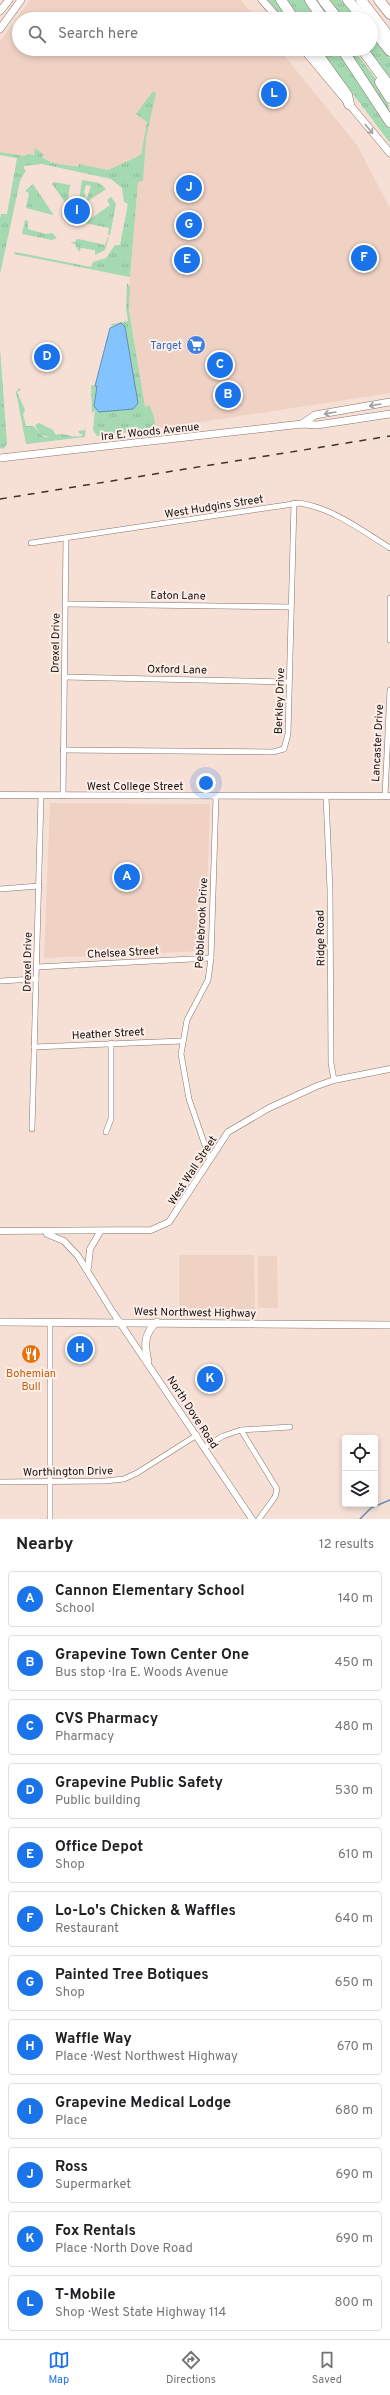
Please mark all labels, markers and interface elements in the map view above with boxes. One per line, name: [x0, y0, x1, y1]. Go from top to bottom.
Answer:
search box: [12, 12, 378, 56]
icon: search: [26, 23, 48, 45]
text: Search here: [58, 25, 138, 44]
pin: L: [261, 79, 287, 109]
one-way arrow: [365, 123, 374, 134]
pin: J: [176, 173, 202, 203]
pin: I: [64, 196, 90, 226]
pin: G: [176, 210, 202, 240]
pin: F: [351, 243, 377, 273]
pin: E: [174, 245, 200, 275]
supermarket icon: Target: [185, 334, 207, 356]
place label: Target: [150, 339, 182, 353]
pin: D: [34, 342, 60, 372]
pin: C: [207, 350, 233, 380]
pin: B: [215, 380, 241, 410]
one-way arrow: [369, 401, 382, 409]
one-way arrow: [324, 409, 337, 417]
street label: Ira E. Woods Avenue: [100, 420, 200, 444]
street label: West Hudgins Street: [164, 492, 265, 522]
street label: Eaton Lane: [150, 589, 206, 603]
street label: Drexel Drive: [48, 613, 64, 673]
street label: Oxford Lane: [147, 662, 207, 678]
street label: Berkley Drive: [272, 668, 288, 734]
street label: Lancaster Drive: [369, 704, 387, 782]
your location: [196, 773, 216, 793]
street label: West College Street: [87, 780, 183, 794]
pin: A: [114, 862, 140, 892]
street label: Pebblebrook Drive: [193, 877, 211, 969]
street label: Ridge Road: [314, 910, 328, 966]
street label: Drexel Drive: [20, 932, 36, 992]
street label: Chelsea Street: [87, 944, 159, 962]
street label: Heather Street: [71, 1025, 145, 1043]
street label: West Wall Street: [165, 1133, 220, 1208]
street label: West Northwest Highway: [134, 1305, 256, 1321]
pin: H: [67, 1334, 93, 1364]
restaurant icon: Bohemian Bull: [20, 1343, 42, 1365]
pin: K: [197, 1364, 223, 1394]
place label: Bohemian Bull: [6, 1367, 56, 1394]
street label: North Dove Road: [163, 1373, 221, 1452]
map controls: [342, 1435, 378, 1507]
button: locate: [342, 1435, 378, 1471]
street label: Worthington Drive: [23, 1464, 113, 1480]
button: layers: [342, 1471, 378, 1507]
text: Nearby: [16, 1534, 73, 1556]
text: 12 results: [319, 1537, 374, 1553]
text: Cannon Elementary School: [55, 1582, 245, 1601]
text: A: [25, 1591, 35, 1607]
text: 140 m: [338, 1591, 373, 1607]
text: School: [55, 1601, 95, 1617]
text: Grapevine Town Center One: [55, 1646, 249, 1665]
text: B: [26, 1655, 34, 1671]
text: 450 m: [334, 1655, 373, 1671]
text: Bus stop · Ira E. Woods Avenue: [55, 1665, 228, 1681]
text: CVS Pharmacy: [55, 1710, 158, 1729]
text: C: [26, 1719, 34, 1735]
text: 480 m: [335, 1719, 373, 1735]
text: Pharmacy: [55, 1729, 114, 1745]
text: Grapevine Public Safety: [55, 1774, 223, 1793]
text: D: [25, 1783, 35, 1799]
text: 530 m: [335, 1783, 373, 1799]
text: Public building: [55, 1793, 141, 1809]
text: Office Depot: [55, 1838, 143, 1857]
text: E: [26, 1847, 34, 1863]
text: 610 m: [338, 1847, 373, 1863]
text: Shop: [55, 1857, 85, 1873]
text: Lo-Lo's Chicken & Waffles: [55, 1902, 236, 1921]
text: F: [26, 1911, 34, 1927]
text: 640 m: [335, 1911, 373, 1927]
text: Restaurant: [55, 1921, 119, 1937]
text: Painted Tree Botiques: [55, 1966, 209, 1985]
text: G: [26, 1975, 34, 1991]
text: 650 m: [335, 1975, 373, 1991]
text: Shop: [55, 1985, 85, 2001]
text: Waffle Way: [55, 2030, 132, 2049]
text: H: [25, 2039, 35, 2055]
text: 670 m: [337, 2039, 373, 2055]
text: Place · West Northwest Highway: [55, 2049, 238, 2065]
text: Grapevine Medical Lodge: [55, 2094, 231, 2113]
text: I: [28, 2103, 32, 2119]
text: 680 m: [335, 2103, 373, 2119]
text: Place: [55, 2113, 87, 2129]
text: Ross: [55, 2158, 88, 2177]
text: J: [26, 2167, 34, 2183]
text: 690 m: [336, 2167, 373, 2183]
text: Supermarket: [55, 2177, 131, 2193]
text: Fox Rentals: [55, 2222, 136, 2241]
text: K: [25, 2231, 35, 2247]
text: 690 m: [336, 2231, 373, 2247]
text: Place · North Dove Road: [55, 2241, 193, 2257]
text: T-Mobile: [55, 2286, 116, 2305]
text: L: [26, 2295, 34, 2311]
text: 800 m: [335, 2295, 373, 2311]
text: Shop · West State Highway 114: [55, 2305, 226, 2321]
tab: Map: [48, 2349, 70, 2387]
tab: Directions: [166, 2349, 216, 2387]
tab: Saved: [312, 2349, 342, 2387]

